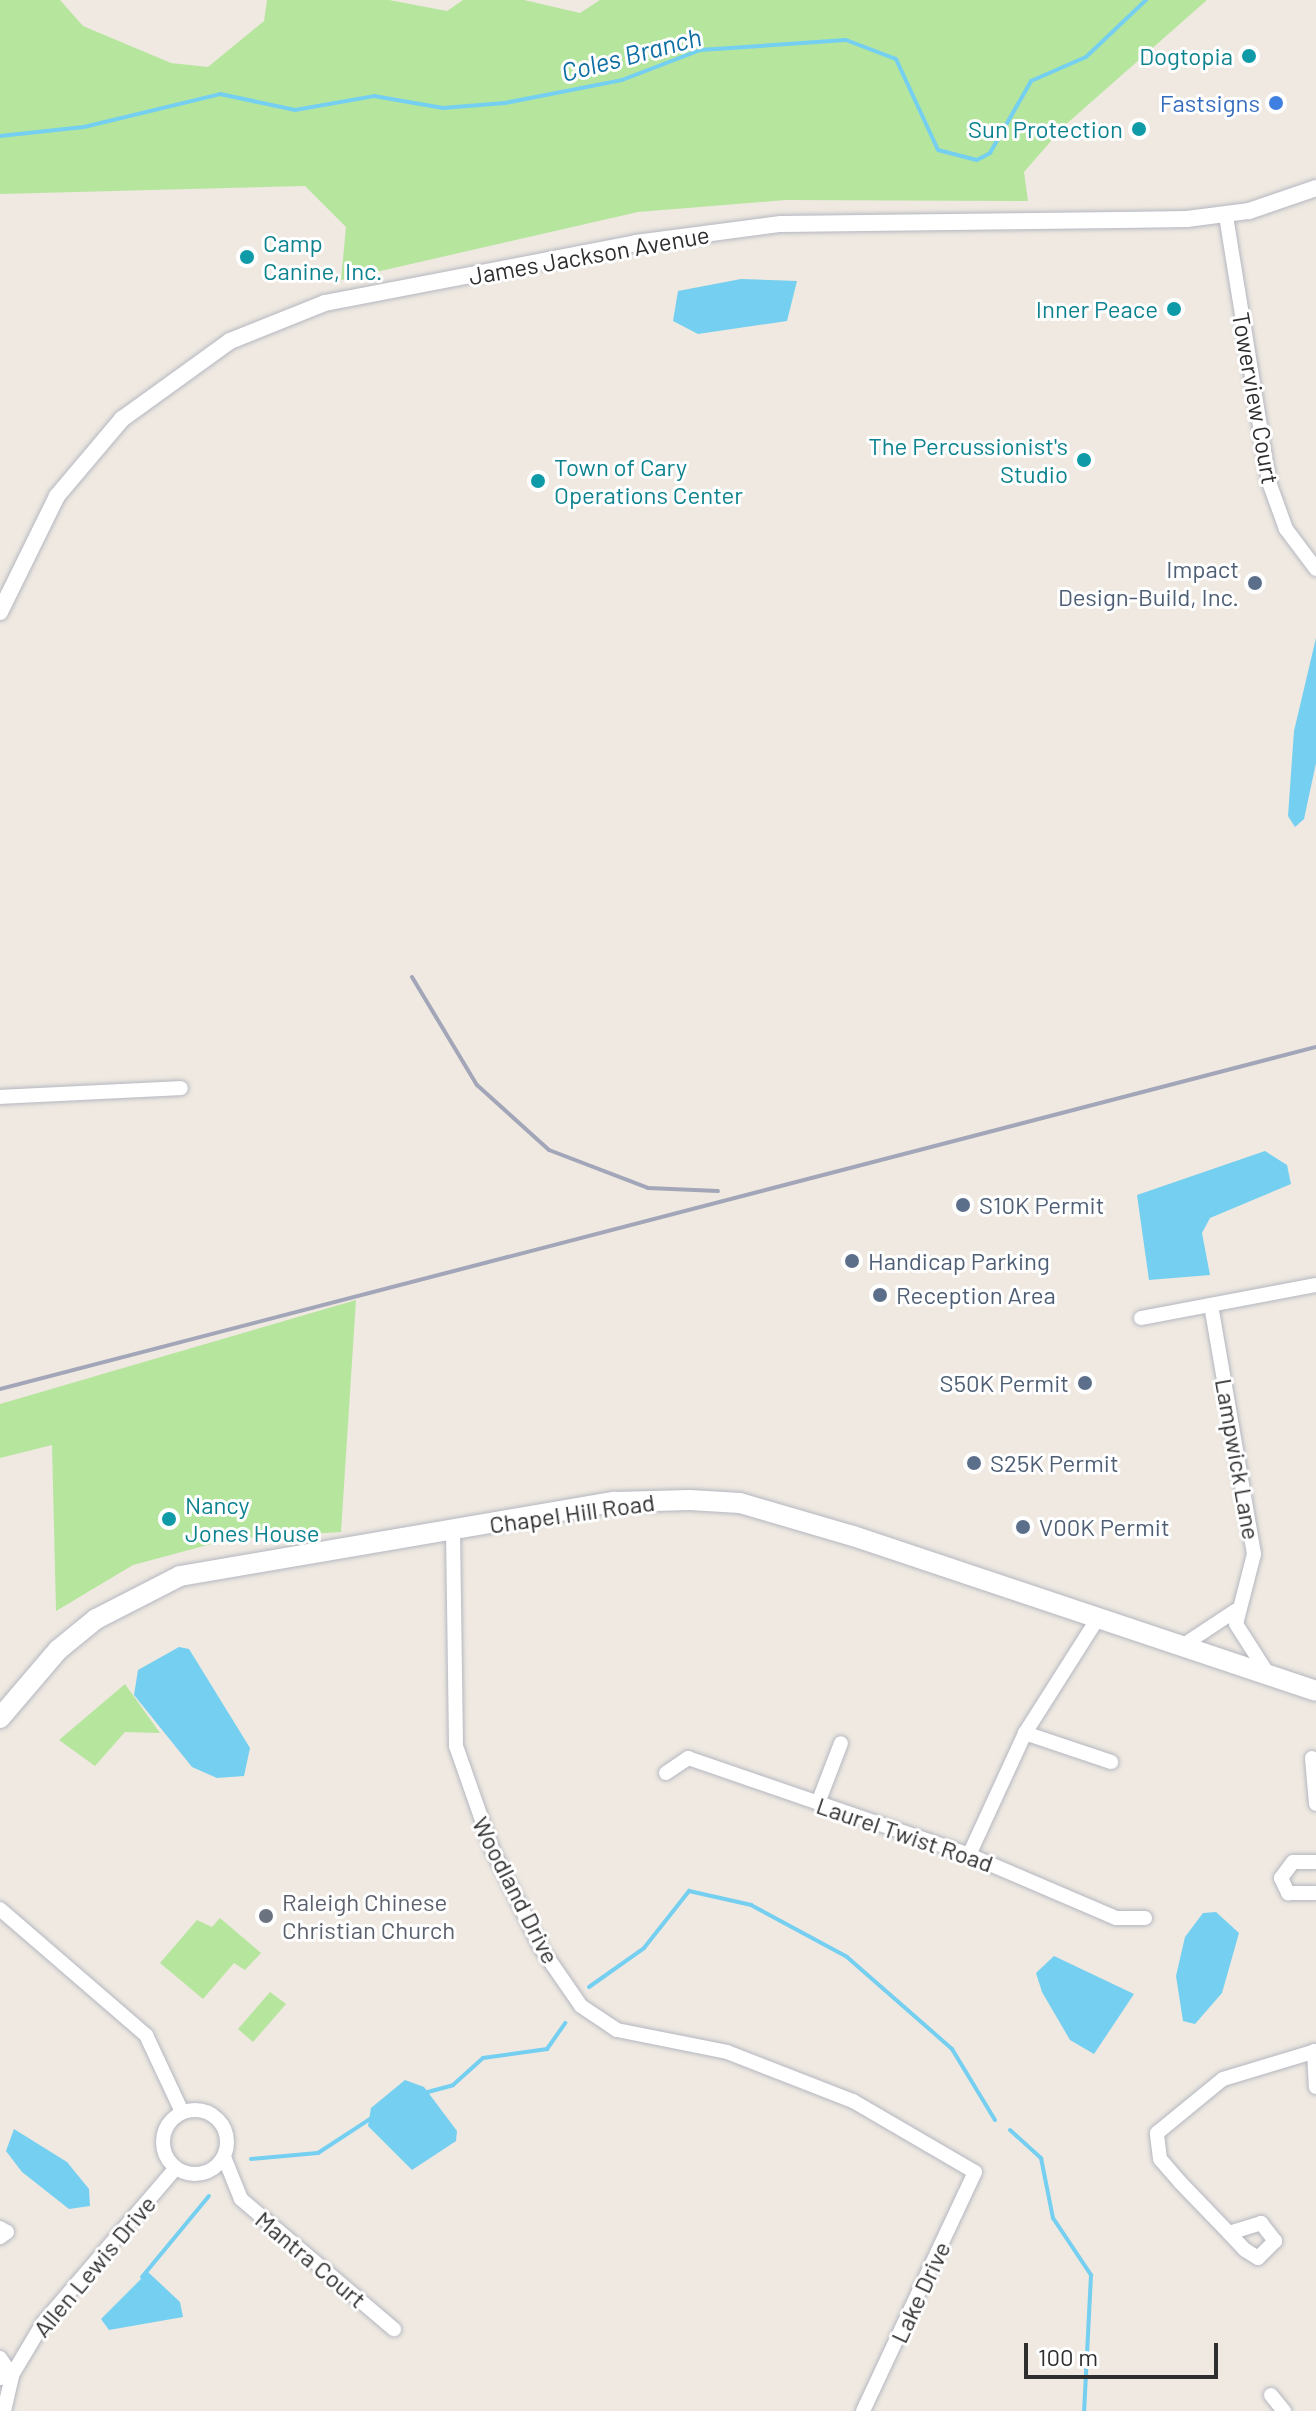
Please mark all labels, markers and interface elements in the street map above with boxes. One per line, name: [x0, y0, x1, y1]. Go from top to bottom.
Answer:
water label: Coles Branch: [558, 20, 704, 88]
place label: Dogtopia: [1139, 42, 1233, 70]
marker: Dogtopia: [1240, 47, 1258, 65]
place label: Fastsigns: [1160, 89, 1260, 117]
marker: Fastsigns: [1267, 94, 1285, 112]
place label: Sun Protection: [968, 115, 1123, 143]
marker: Sun Protection: [1130, 120, 1148, 138]
street label: James Jackson Avenue: [466, 220, 712, 290]
place label: Camp Canine, Inc.: [263, 229, 382, 285]
marker: Camp Canine, Inc.: [238, 248, 256, 266]
place label: Inner Peace: [1036, 295, 1158, 323]
marker: Inner Peace: [1165, 300, 1183, 318]
street label: Towerview Court: [1227, 310, 1285, 486]
place label: The Percussionist's Studio: [868, 432, 1068, 488]
marker: The Percussionist's Studio: [1075, 451, 1093, 469]
place label: Town of Cary Operations Center: [554, 453, 743, 509]
marker: Town of Cary Operations Center: [529, 472, 547, 490]
place label: Impact Design-Build, Inc.: [1058, 555, 1239, 611]
marker: Impact Design-Build, Inc.: [1246, 574, 1264, 592]
place label: S10K Permit: [979, 1191, 1104, 1219]
marker: S10K Permit: [954, 1196, 972, 1214]
place label: Handicap Parking: [868, 1247, 1050, 1275]
marker: Handicap Parking: [843, 1252, 861, 1270]
place label: Reception Area: [896, 1281, 1056, 1309]
marker: Reception Area: [871, 1286, 889, 1304]
place label: S50K Permit: [940, 1369, 1069, 1397]
marker: S50K Permit: [1076, 1374, 1094, 1392]
street label: Lampwick Lane: [1210, 1376, 1266, 1542]
place label: S25K Permit: [990, 1449, 1119, 1477]
marker: S25K Permit: [965, 1454, 983, 1472]
street label: Chapel Hill Road: [487, 1487, 657, 1539]
place label: Nancy Jones House: [185, 1491, 320, 1547]
marker: Nancy Jones House: [160, 1510, 178, 1528]
place label: V00K Permit: [1039, 1513, 1170, 1541]
marker: V00K Permit: [1014, 1518, 1032, 1536]
street label: Laurel Twist Road: [813, 1790, 997, 1878]
street label: Woodland Drive: [467, 1812, 565, 1968]
place label: Raleigh Chinese Christian Church: [282, 1888, 455, 1944]
marker: Raleigh Chinese Christian Church: [257, 1907, 275, 1925]
street label: Allen Lewis Drive: [27, 2190, 161, 2342]
street label: Mantra Court: [250, 2205, 372, 2313]
street label: Lake Drive: [884, 2237, 956, 2347]
scale bar: [1028, 2327, 1222, 2377]
text: 100 m: [1038, 2342, 1098, 2371]

